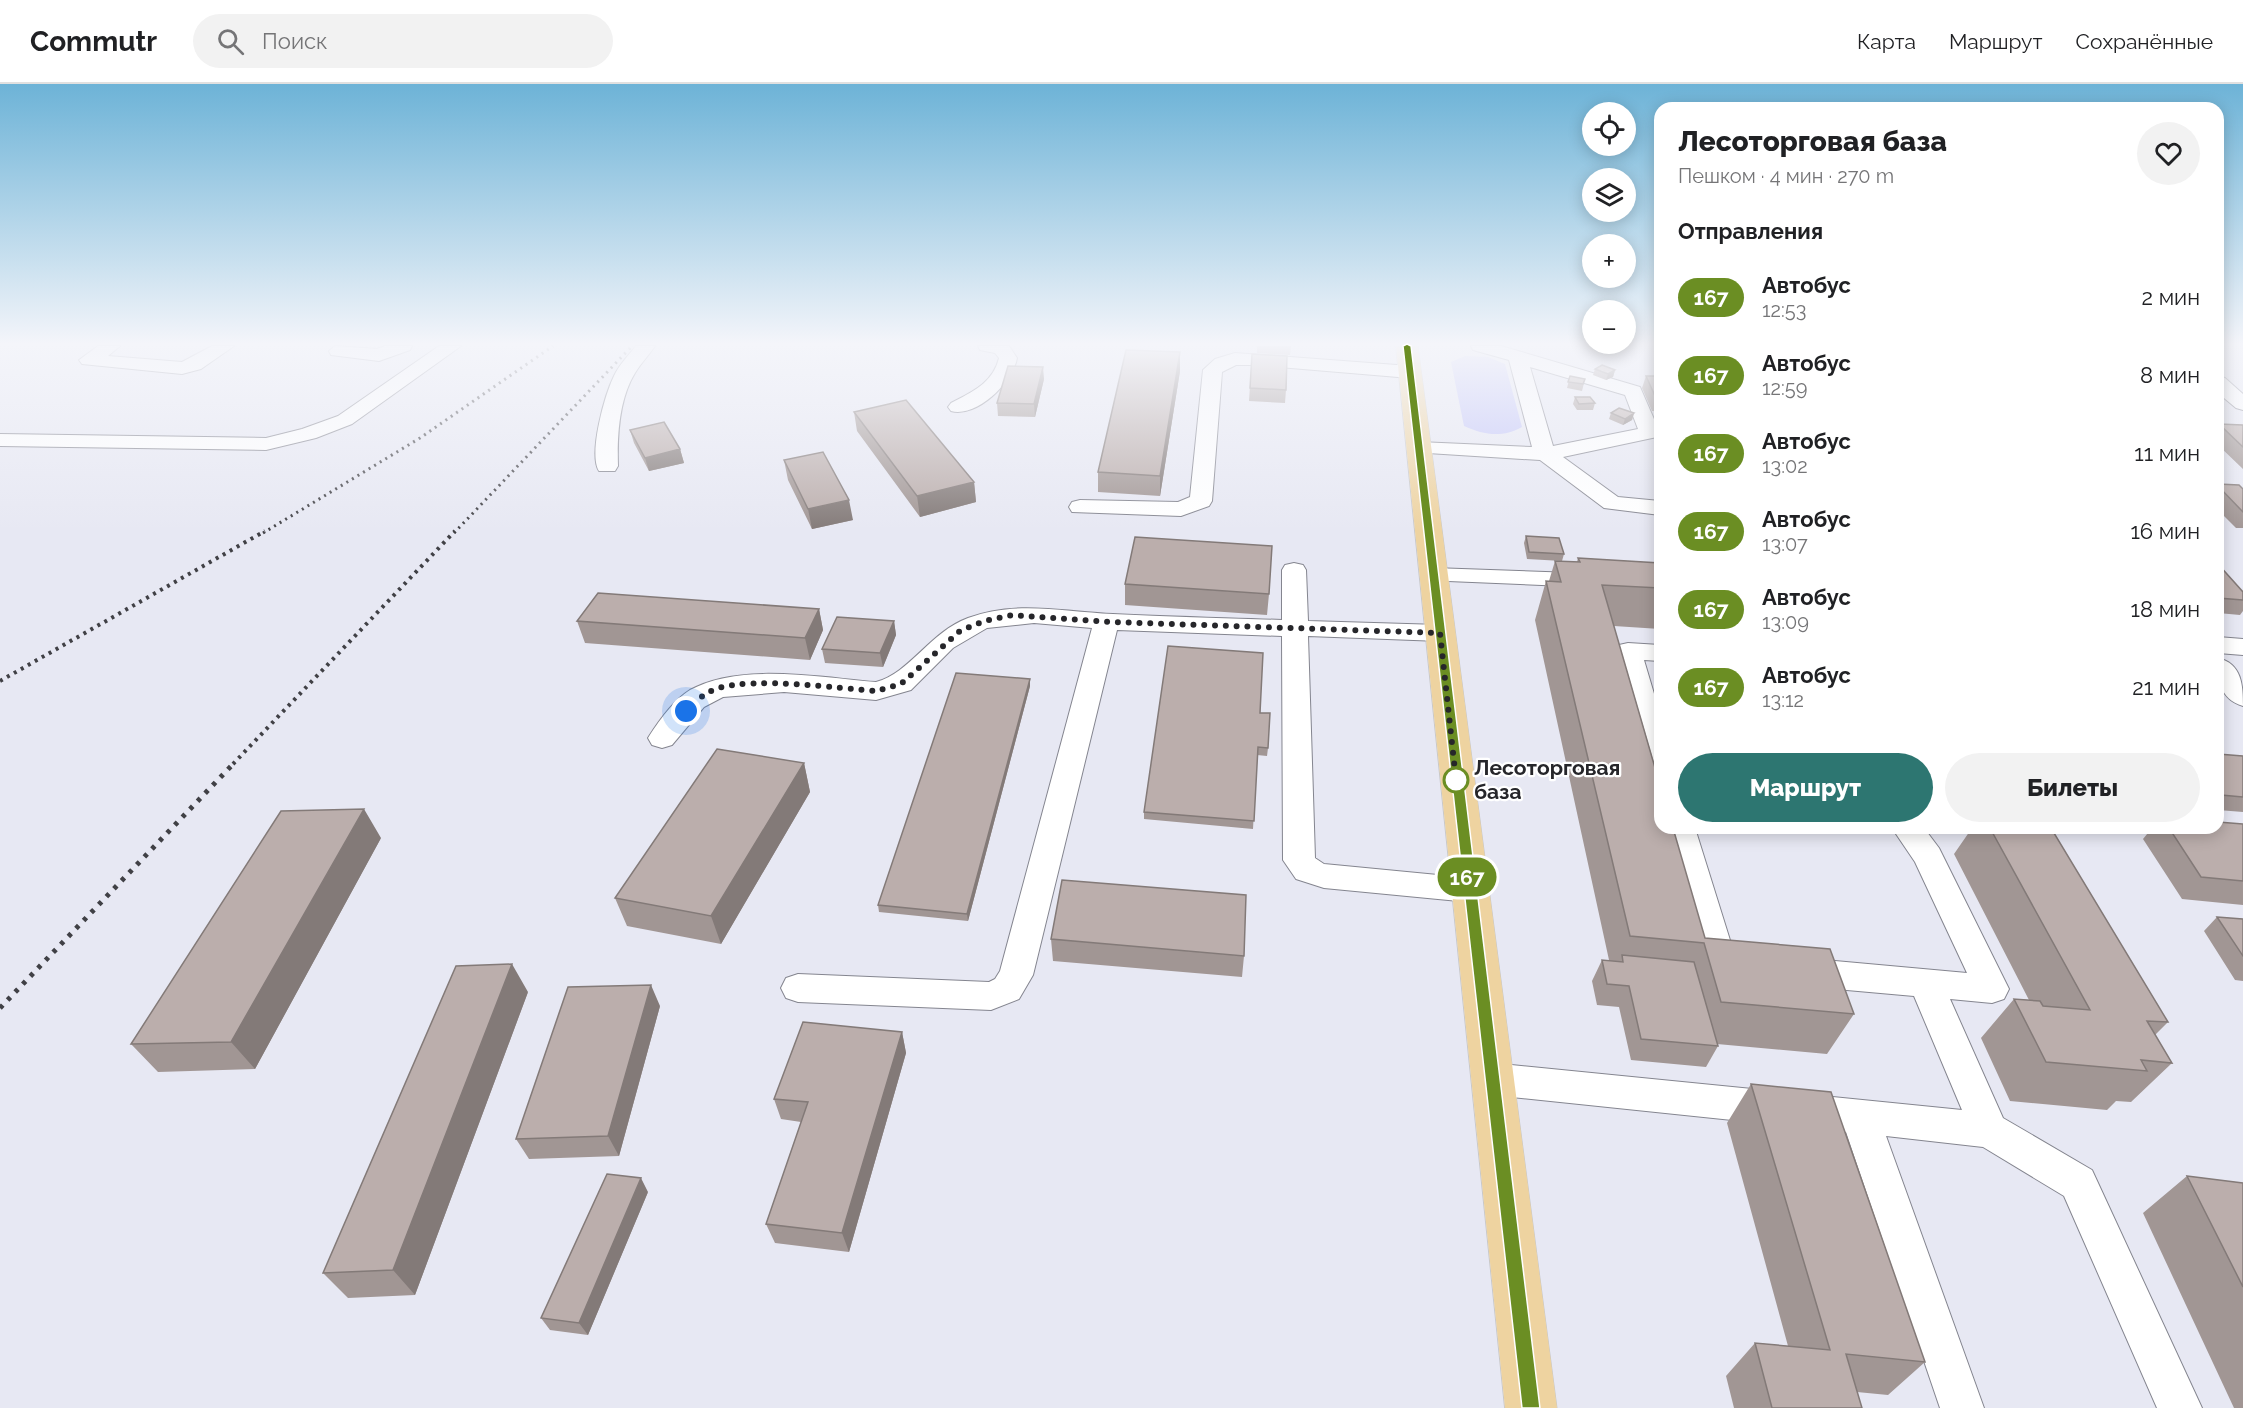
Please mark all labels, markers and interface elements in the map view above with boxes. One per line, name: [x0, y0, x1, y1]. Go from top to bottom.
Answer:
search box: [193, 14, 613, 68]
text: Commutr: [30, 25, 157, 58]
icon: search: [214, 25, 247, 58]
text: Поиск: [262, 28, 327, 54]
text: Карта: [1857, 29, 1916, 54]
text: Маршрут: [1949, 29, 2042, 54]
text: Сохранённые: [2075, 29, 2213, 54]
map controls: [1582, 102, 1636, 354]
button: locate: [1582, 102, 1636, 156]
button: heart: [2137, 122, 2200, 185]
text: Лесоторговая база: [1678, 125, 1947, 158]
text: Пешком · 4 мин · 270 m: [1678, 164, 1894, 188]
button: layers: [1582, 168, 1636, 222]
text: Отправления: [1678, 218, 1823, 244]
button: +: [1582, 234, 1636, 288]
text: Автобус: [1762, 272, 1851, 298]
text: 2 мин: [2142, 284, 2200, 310]
text: 167: [1694, 285, 1728, 310]
text: 12:53: [1762, 298, 1806, 322]
button: −: [1582, 300, 1636, 354]
text: Автобус: [1762, 350, 1851, 376]
text: 8 мин: [2140, 362, 2200, 388]
text: 167: [1694, 363, 1728, 388]
text: 12:59: [1762, 376, 1807, 400]
text: Автобус: [1762, 428, 1851, 454]
text: 11 мин: [2134, 440, 2200, 466]
text: 167: [1694, 441, 1728, 466]
text: 13:02: [1762, 454, 1808, 478]
text: Автобус: [1762, 506, 1851, 532]
text: 16 мин: [2130, 518, 2200, 544]
text: 167: [1694, 519, 1728, 544]
text: 13:07: [1762, 532, 1808, 556]
text: Автобус: [1762, 584, 1851, 610]
text: 18 мин: [2131, 596, 2200, 622]
text: 167: [1694, 597, 1728, 622]
text: 13:09: [1762, 610, 1809, 634]
text: Автобус: [1762, 662, 1851, 688]
text: 21 мин: [2132, 674, 2200, 700]
text: 167: [1694, 675, 1728, 700]
text: 13:12: [1762, 688, 1804, 712]
your location: [671, 696, 701, 726]
button: Маршрут: [1678, 753, 1933, 822]
button: Билеты: [1945, 753, 2200, 822]
place label: Лесоторговая база: [1474, 755, 1620, 804]
marker: Лесоторговая база: [1443, 767, 1469, 793]
line badge: 167: [1432, 858, 1502, 896]
text: 167: [1450, 865, 1484, 890]

